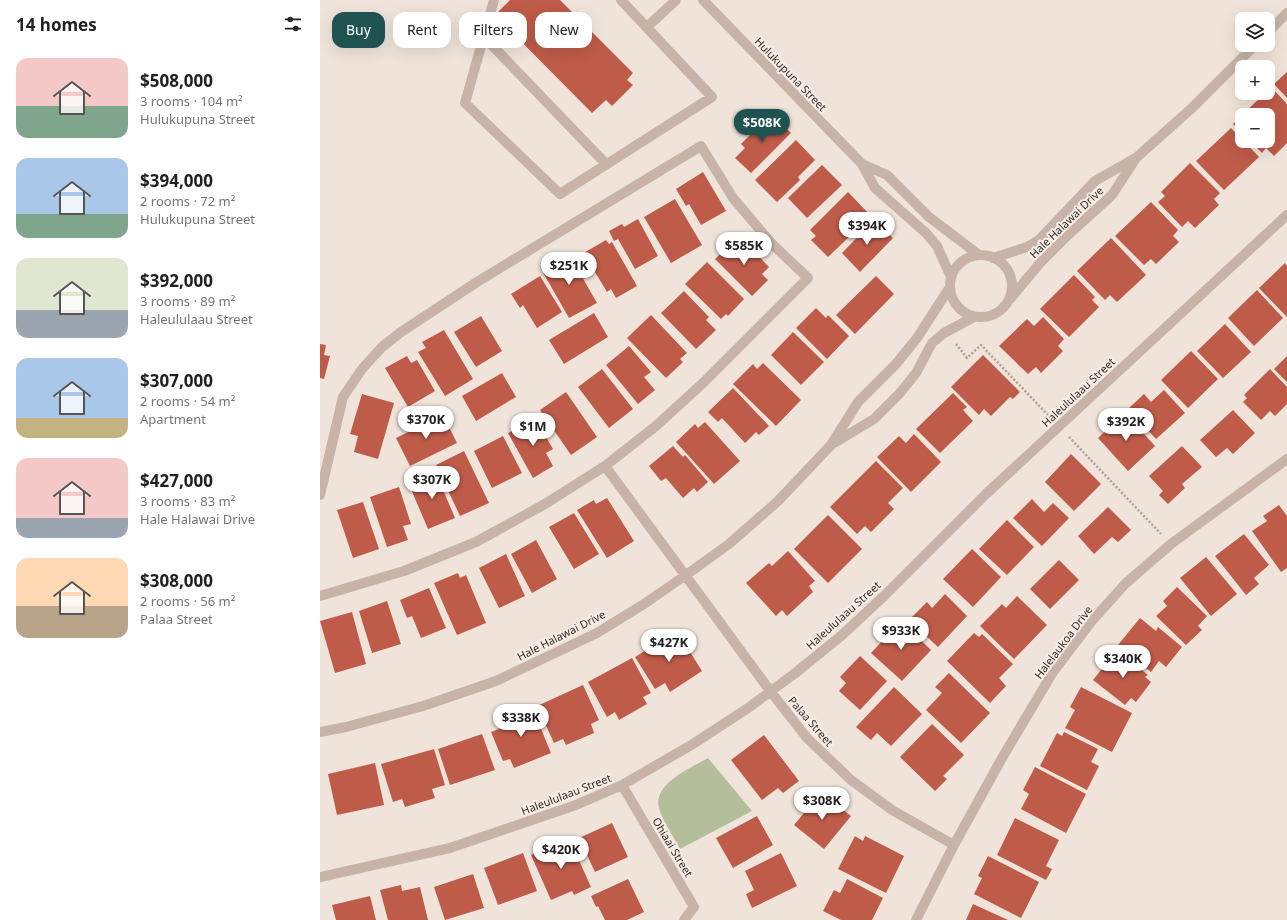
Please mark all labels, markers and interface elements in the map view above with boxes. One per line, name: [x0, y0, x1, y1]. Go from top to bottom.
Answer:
chip: Buy: [332, 12, 385, 48]
chip: Rent: [393, 12, 451, 48]
chip: Filters: [459, 12, 527, 48]
chip: New: [535, 12, 592, 48]
map controls: [1235, 12, 1275, 148]
button: layers: [1235, 12, 1275, 52]
text: 14 homes: [16, 13, 97, 36]
icon: filters: [282, 13, 304, 35]
street label: Hulukupuna Street: [752, 34, 830, 114]
button: +: [1235, 60, 1275, 100]
text: $508,000: [140, 69, 213, 92]
icon: home: [48, 74, 96, 122]
text: 3 rooms · 104 m²: [140, 92, 243, 110]
button: −: [1235, 108, 1275, 148]
pin: $508K: [734, 109, 790, 143]
text: Hulukupuna Street: [140, 110, 255, 128]
text: $508K: [743, 113, 781, 131]
text: $394,000: [140, 169, 213, 192]
icon: home: [48, 174, 96, 222]
street label: Hale Halawai Drive: [1026, 183, 1106, 261]
text: 2 rooms · 72 m²: [140, 192, 235, 210]
text: Hulukupuna Street: [140, 210, 255, 228]
pin: $394K: [839, 212, 895, 246]
text: $394K: [848, 216, 886, 234]
pin: $585K: [716, 232, 772, 266]
text: $585K: [725, 236, 763, 254]
pin: $251K: [541, 252, 597, 286]
text: $251K: [550, 256, 588, 274]
text: $392,000: [140, 269, 213, 292]
icon: home: [48, 274, 96, 322]
text: 3 rooms · 89 m²: [140, 292, 235, 310]
text: Haleululaau Street: [140, 310, 253, 328]
street label: Haleululaau Street: [1038, 354, 1118, 430]
text: $307,000: [140, 369, 213, 392]
icon: home: [48, 374, 96, 422]
text: 2 rooms · 54 m²: [140, 392, 235, 410]
pin: $370K: [398, 406, 454, 440]
pin: $392K: [1098, 408, 1154, 442]
text: Apartment: [140, 410, 206, 428]
text: $370K: [407, 410, 445, 428]
text: $392K: [1107, 412, 1145, 430]
pin: $1M: [514, 413, 552, 447]
text: $1M: [519, 417, 547, 435]
pin: $307K: [404, 466, 460, 500]
text: $427,000: [140, 469, 213, 492]
text: $307K: [413, 470, 451, 488]
icon: home: [48, 474, 96, 522]
text: 3 rooms · 83 m²: [140, 492, 235, 510]
text: Hale Halawai Drive: [140, 510, 255, 528]
text: $308,000: [140, 569, 213, 592]
icon: home: [48, 574, 96, 622]
street label: Haleululaau Street: [803, 578, 883, 652]
text: 2 rooms · 56 m²: [140, 592, 235, 610]
street label: Halelaukoa Drive: [1031, 602, 1095, 682]
street label: Hale Halawai Drive: [514, 606, 608, 664]
text: Palaa Street: [140, 610, 213, 628]
pin: $933K: [873, 617, 929, 651]
text: $933K: [882, 621, 920, 639]
pin: $427K: [641, 629, 697, 663]
text: $427K: [650, 633, 688, 651]
pin: $340K: [1095, 645, 1151, 679]
text: $340K: [1104, 649, 1142, 667]
street label: Palaa Street: [785, 693, 837, 749]
pin: $338K: [493, 704, 549, 738]
text: $338K: [502, 708, 540, 726]
street label: Haleululaau Street: [519, 770, 613, 818]
pin: $308K: [794, 787, 850, 821]
text: $308K: [803, 791, 841, 809]
street label: Ohiaai Street: [649, 814, 697, 880]
pin: $420K: [533, 836, 589, 870]
text: $420K: [542, 840, 580, 858]

